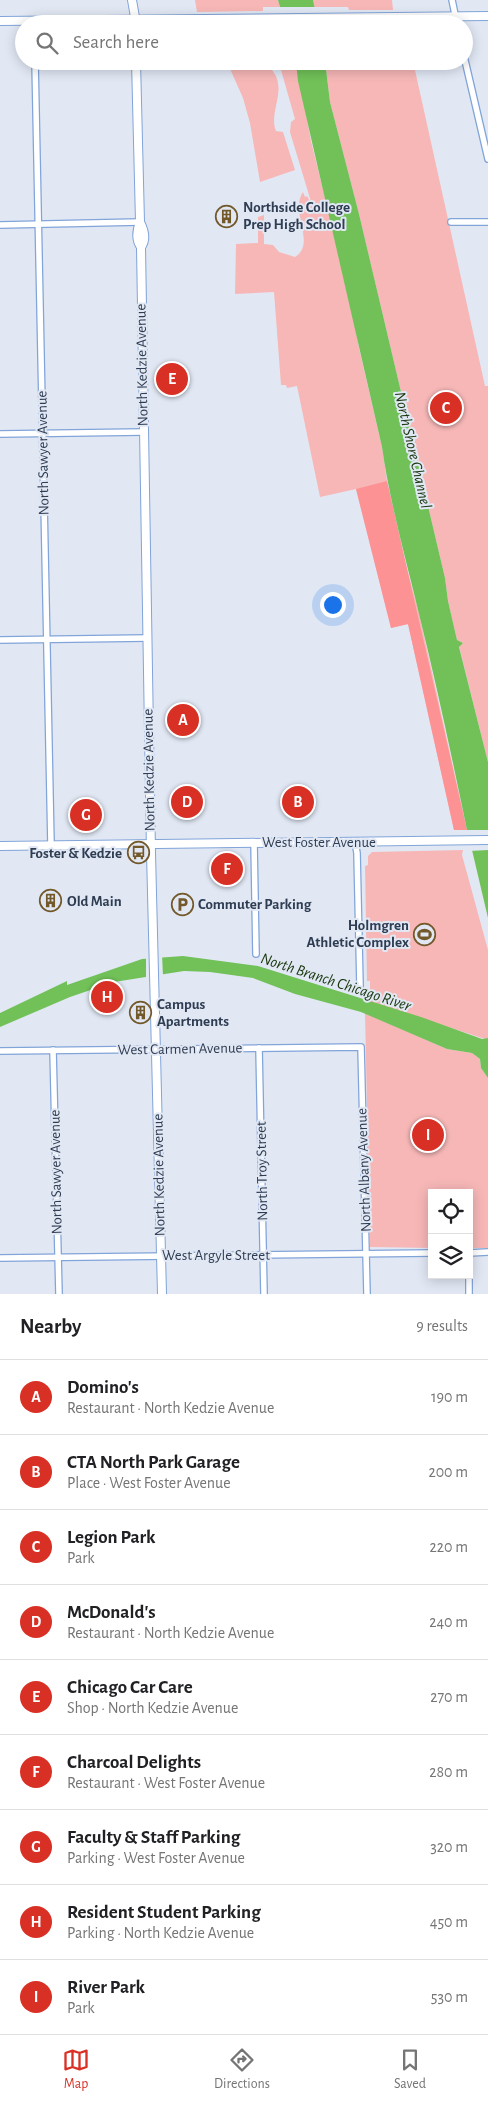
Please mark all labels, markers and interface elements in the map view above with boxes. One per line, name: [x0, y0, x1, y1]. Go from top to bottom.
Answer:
search box: [15, 15, 473, 70]
icon: search: [33, 29, 61, 57]
text: Search here: [73, 33, 159, 52]
place label: Northside College Prep High School: [243, 200, 350, 232]
building icon: Northside College Prep High School: [215, 204, 239, 228]
street label: North Kedzie Avenue: [133, 304, 151, 426]
pin: E: [156, 360, 188, 398]
pin: C: [430, 389, 462, 427]
street label: North Sawyer Avenue: [34, 390, 52, 516]
water label: North Shore Channel: [392, 390, 434, 510]
your location: [320, 592, 346, 618]
pin: A: [167, 701, 199, 739]
street label: North Kedzie Avenue: [140, 709, 158, 831]
pin: D: [171, 783, 203, 821]
pin: B: [282, 783, 314, 821]
pin: G: [70, 796, 102, 834]
street label: West Foster Avenue: [262, 835, 376, 850]
bus stop icon: Foster & Kedzie: [126, 841, 150, 865]
place label: Foster & Kedzie: [29, 846, 122, 861]
pin: F: [211, 850, 243, 888]
building icon: Old Main: [39, 889, 63, 913]
parking icon: Commuter Parking: [170, 892, 194, 916]
place label: Old Main: [67, 894, 122, 909]
place label: Commuter Parking: [198, 897, 312, 912]
place label: Holmgren Athletic Complex: [307, 918, 409, 950]
sports icon: Holmgren Athletic Complex: [413, 922, 437, 946]
water label: North Branch Chicago River: [259, 950, 414, 1014]
pin: H: [91, 978, 123, 1016]
place label: Campus Apartments: [157, 997, 229, 1029]
building icon: Campus Apartments: [129, 1001, 153, 1025]
street label: West Carmen Avenue: [118, 1040, 243, 1058]
street label: North Albany Avenue: [354, 1108, 374, 1232]
street label: North Sawyer Avenue: [47, 1109, 65, 1235]
street label: North Kedzie Avenue: [150, 1114, 168, 1236]
pin: I: [412, 1116, 444, 1154]
street label: North Troy Street: [254, 1121, 270, 1221]
map controls: [428, 1189, 473, 1279]
button: locate: [428, 1189, 473, 1234]
button: layers: [428, 1234, 473, 1279]
street label: West Argyle Street: [162, 1248, 270, 1263]
text: Nearby: [20, 1316, 81, 1337]
text: 9 results: [416, 1318, 468, 1334]
text: Domino's: [67, 1378, 139, 1397]
text: A: [31, 1389, 41, 1405]
text: 190 m: [431, 1389, 468, 1405]
text: Restaurant · North Kedzie Avenue: [67, 1400, 274, 1416]
text: CTA North Park Garage: [67, 1453, 240, 1472]
text: B: [31, 1464, 41, 1480]
text: 200 m: [428, 1464, 468, 1480]
text: Place · West Foster Avenue: [67, 1475, 231, 1491]
text: Legion Park: [67, 1528, 155, 1547]
text: C: [32, 1539, 40, 1555]
text: 220 m: [430, 1539, 468, 1555]
text: Park: [67, 1550, 95, 1566]
text: McDonald's: [67, 1603, 156, 1622]
text: D: [31, 1614, 41, 1630]
text: 240 m: [429, 1614, 468, 1630]
text: Restaurant · North Kedzie Avenue: [67, 1625, 274, 1641]
text: Chicago Car Care: [67, 1678, 193, 1697]
text: E: [32, 1689, 40, 1705]
text: 270 m: [430, 1689, 468, 1705]
text: Shop · North Kedzie Avenue: [67, 1700, 238, 1716]
text: Charcoal Delights: [67, 1753, 201, 1772]
text: F: [32, 1764, 40, 1780]
text: 280 m: [429, 1764, 468, 1780]
text: Restaurant · West Foster Avenue: [67, 1775, 265, 1791]
text: Faculty & Staff Parking: [67, 1828, 240, 1847]
text: G: [31, 1839, 41, 1855]
text: 320 m: [430, 1839, 468, 1855]
text: Parking · West Foster Avenue: [67, 1850, 245, 1866]
text: Resident Student Parking: [67, 1903, 261, 1922]
text: H: [30, 1914, 42, 1930]
text: 450 m: [430, 1914, 468, 1930]
text: Parking · North Kedzie Avenue: [67, 1925, 254, 1941]
text: River Park: [67, 1978, 145, 1997]
text: I: [34, 1989, 38, 2005]
text: 530 m: [431, 1989, 468, 2005]
text: Park: [67, 2000, 95, 2016]
tab: Map: [62, 2046, 90, 2093]
tab: Directions: [214, 2046, 270, 2093]
tab: Saved: [394, 2046, 426, 2093]

